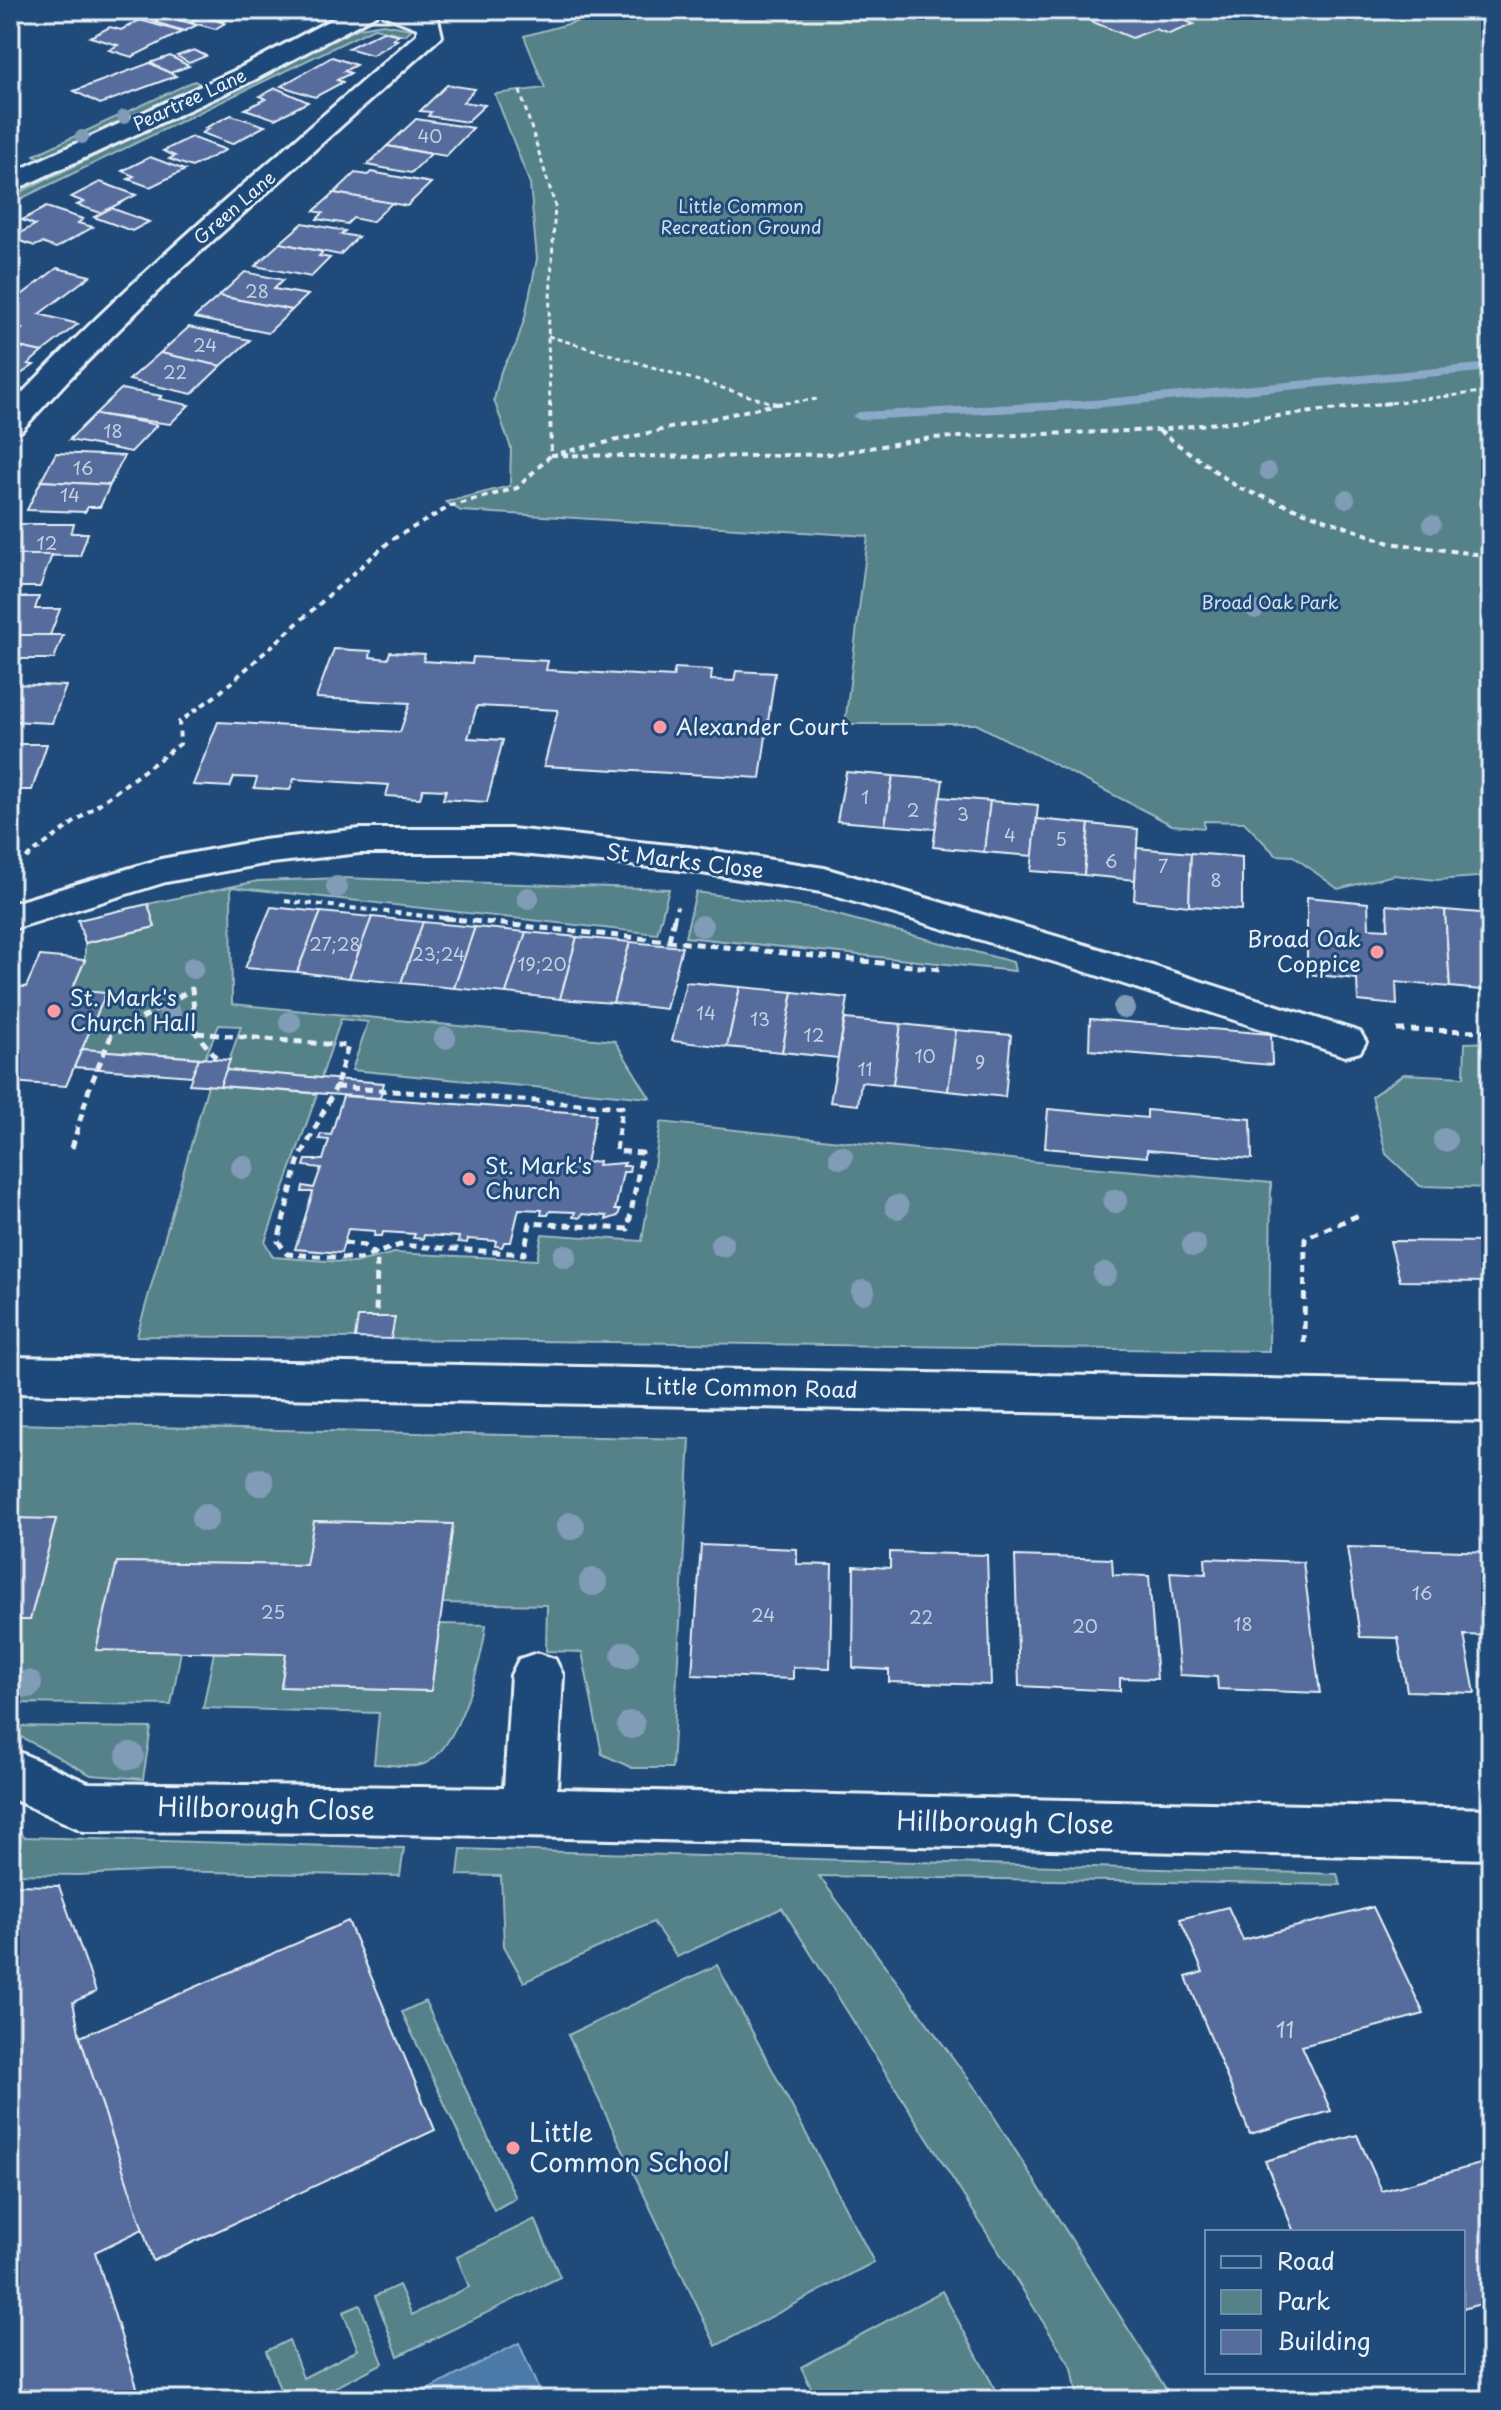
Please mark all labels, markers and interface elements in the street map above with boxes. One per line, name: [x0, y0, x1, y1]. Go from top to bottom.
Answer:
street label: Peartree Lane: [128, 61, 250, 137]
house number: 40: [417, 122, 443, 149]
street label: Green Lane: [187, 164, 281, 250]
park label: Little Common Recreation Ground: [660, 192, 822, 240]
house number: 28: [245, 277, 269, 304]
house number: 24: [193, 331, 217, 358]
house number: 22: [163, 358, 187, 385]
house number: 18: [103, 417, 123, 444]
house number: 16: [73, 454, 93, 481]
house number: 14: [60, 481, 80, 508]
house number: 12: [37, 529, 57, 556]
park label: Broad Oak Park: [1201, 588, 1339, 615]
place label: Alexander Court: [676, 709, 849, 742]
marker: Alexander Court: [651, 718, 669, 736]
house number: 1: [861, 783, 869, 810]
house number: 2: [907, 796, 919, 823]
house number: 3: [957, 800, 969, 827]
house number: 4: [1004, 821, 1016, 848]
house number: 5: [1055, 825, 1067, 852]
street label: St Marks Close: [604, 833, 766, 886]
house number: 6: [1105, 847, 1117, 874]
house number: 7: [1158, 852, 1168, 879]
house number: 8: [1210, 866, 1222, 893]
place label: Broad Oak Coppice: [1247, 921, 1361, 979]
house number: 27;28: [309, 930, 361, 957]
house number: 23;24: [411, 940, 465, 967]
marker: Broad Oak Coppice: [1368, 943, 1386, 961]
house number: 19;20: [517, 950, 567, 977]
place label: St. Mark's Church Hall: [70, 980, 196, 1038]
house number: 14: [696, 999, 716, 1026]
marker: St. Mark's Church Hall: [45, 1002, 63, 1020]
house number: 13: [750, 1005, 770, 1032]
house number: 12: [804, 1021, 824, 1048]
house number: 10: [914, 1042, 936, 1069]
house number: 9: [975, 1048, 985, 1075]
house number: 11: [857, 1055, 873, 1082]
place label: St. Mark's Church: [485, 1148, 592, 1206]
marker: St. Mark's Church: [460, 1170, 478, 1188]
street label: Little Common Road: [644, 1368, 858, 1405]
house number: 16: [1412, 1579, 1432, 1606]
house number: 25: [261, 1598, 285, 1625]
house number: 24: [751, 1601, 775, 1628]
house number: 22: [909, 1603, 933, 1630]
house number: 18: [1233, 1610, 1253, 1637]
house number: 20: [1072, 1612, 1098, 1639]
street label: Hillborough Close: [157, 1786, 375, 1829]
street label: Hillborough Close: [896, 1800, 1114, 1843]
house number: 11: [1276, 2012, 1294, 2045]
place label: Little Common School: [529, 2112, 730, 2181]
marker: Little Common School: [504, 2139, 522, 2157]
legend: [1205, 2230, 1465, 2374]
text: Road: [1277, 2242, 1335, 2278]
text: Park: [1277, 2282, 1331, 2318]
text: Building: [1277, 2322, 1371, 2358]

